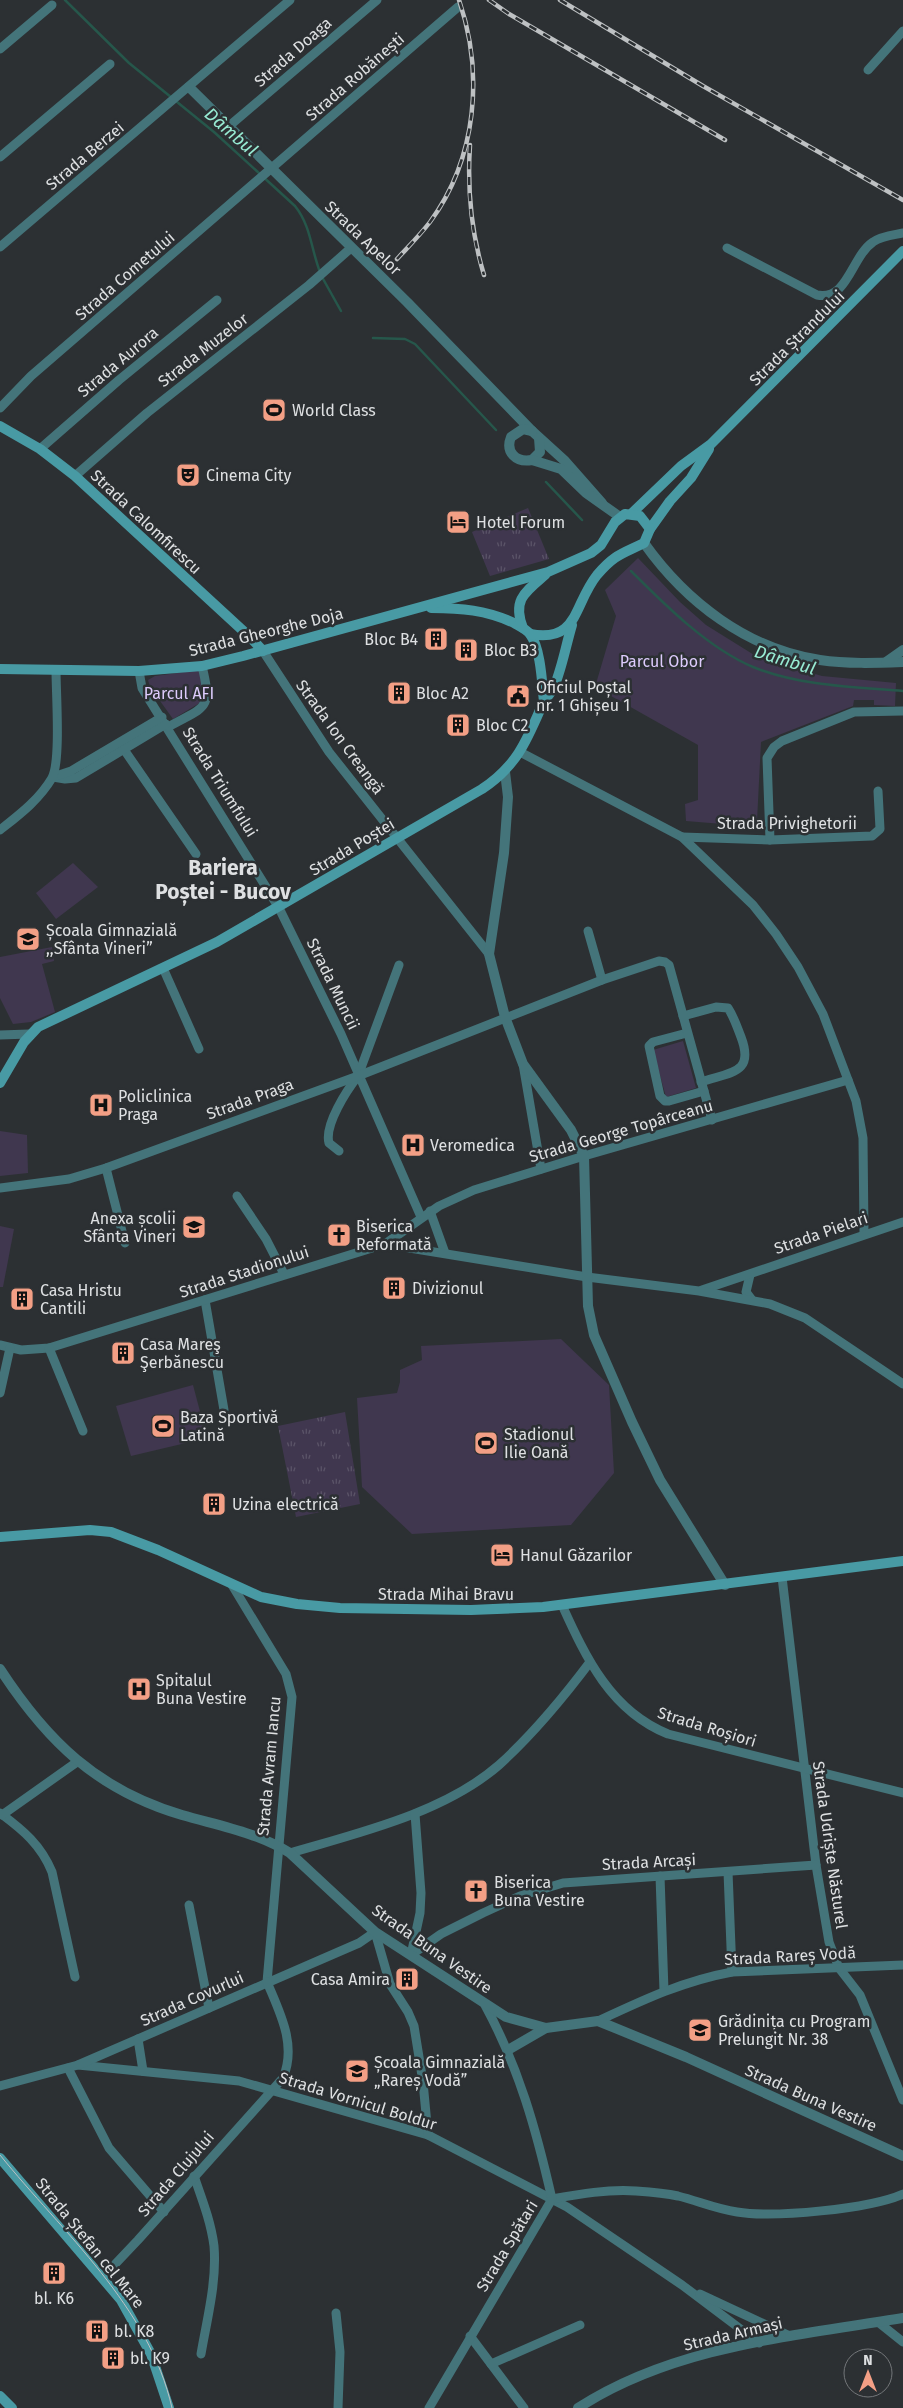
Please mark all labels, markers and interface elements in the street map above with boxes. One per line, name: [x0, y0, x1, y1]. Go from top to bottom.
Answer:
street label: Strada Doaga: [251, 13, 335, 91]
street label: Strada Robănești: [302, 29, 409, 126]
water label: Dâmbul: [200, 103, 262, 161]
street label: Strada Berzei: [42, 118, 128, 194]
street label: Strada Apelor: [321, 197, 406, 280]
street label: Strada Cometului: [71, 228, 179, 324]
street label: Strada Ștrandului: [745, 286, 849, 390]
street label: Strada Muzelor: [154, 309, 252, 391]
street label: Strada Aurora: [74, 323, 162, 401]
sports icon: World Class: [261, 397, 287, 423]
place label: World Class: [292, 401, 376, 420]
theatre icon: Cinema City: [175, 462, 201, 488]
street label: Strada Calomfirescu: [87, 466, 205, 578]
place label: Cinema City: [206, 466, 291, 485]
hotel icon: Hotel Forum: [445, 509, 471, 535]
place label: Hotel Forum: [476, 513, 565, 532]
street label: Strada Gheorghe Doja: [187, 604, 345, 660]
building icon: Bloc B4: [423, 626, 449, 652]
place label: Bloc B4: [364, 630, 418, 649]
building icon: Bloc B3: [453, 637, 479, 663]
water label: Dâmbul: [752, 640, 818, 680]
place label: Bloc B3: [484, 641, 537, 660]
park label: Parcul Obor: [620, 652, 705, 671]
street label: Strada Ion Creangă: [292, 676, 388, 798]
place label: Oficiul Poștal nr. 1 Ghișeu 1: [536, 678, 632, 716]
building icon: Bloc A2: [386, 680, 412, 706]
public building icon: Oficiul Poștal nr. 1 Ghișeu 1: [505, 683, 531, 709]
park label: Parcul AFI: [144, 684, 214, 703]
place label: Bloc A2: [416, 684, 469, 703]
building icon: Bloc C2: [445, 712, 471, 738]
place label: Bloc C2: [476, 716, 529, 735]
street label: Strada Triumfului: [179, 724, 261, 840]
street label: Strada Poștei: [306, 814, 398, 881]
street label: Strada Privighetorii: [717, 814, 857, 833]
district label: Bariera Poștei - Bucov: [155, 855, 291, 906]
place label: Școala Gimnazială ,,Sfânta Vineri”: [46, 921, 177, 958]
school or university icon: Școala Gimnazială ,,Sfânta Vineri”: [15, 926, 41, 952]
street label: Strada Muncii: [303, 935, 363, 1033]
street label: Strada Praga: [204, 1074, 296, 1124]
place label: Policlinica Praga: [118, 1087, 192, 1124]
hospital icon: Policlinica Praga: [88, 1092, 114, 1118]
street label: Strada George Topârceanu: [527, 1096, 715, 1166]
hospital icon: Veromedica: [400, 1132, 426, 1158]
place label: Veromedica: [430, 1136, 515, 1155]
street label: Strada Pielari: [772, 1208, 870, 1258]
place label: Anexa școlii Sfânta Vineri: [84, 1209, 176, 1246]
school or university icon: Anexa școlii Sfânta Vineri: [181, 1214, 207, 1240]
place label: Biserica Reformată: [356, 1217, 432, 1254]
church icon: Biserica Reformată: [326, 1222, 352, 1248]
street label: Strada Stadionului: [177, 1242, 311, 1302]
building icon: Divizionul: [381, 1275, 407, 1301]
place label: Divizionul: [412, 1279, 484, 1298]
place label: Casa Hristu Cantili: [40, 1281, 122, 1318]
building icon: Casa Hristu Cantili: [9, 1286, 35, 1312]
place label: Casa Mareş Şerbănescu: [140, 1335, 224, 1373]
building icon: Casa Mareş Şerbănescu: [110, 1340, 136, 1366]
place label: Baza Sportivă Latină: [180, 1408, 278, 1445]
sports icon: Baza Sportivă Latină: [150, 1413, 176, 1439]
place label: Stadionul Ilie Oană: [504, 1425, 574, 1462]
sports icon: Stadionul Ilie Oană: [473, 1430, 499, 1456]
building icon: Uzina electrică: [201, 1491, 227, 1517]
place label: Uzina electrică: [232, 1495, 339, 1514]
hotel icon: Hanul Găzarilor: [489, 1542, 515, 1568]
place label: Hanul Găzarilor: [520, 1546, 633, 1565]
street label: Strada Mihai Bravu: [378, 1585, 514, 1604]
place label: Spitalul Buna Vestire: [156, 1671, 247, 1708]
hospital icon: Spitalul Buna Vestire: [126, 1676, 152, 1702]
street label: Strada Avram Iancu: [253, 1695, 285, 1837]
street label: Strada Roșiori: [655, 1703, 759, 1752]
street label: Strada Udriște Năsturel: [808, 1760, 851, 1931]
street label: Strada Arcași: [601, 1850, 697, 1875]
place label: Biserica Buna Vestire: [494, 1873, 585, 1910]
church icon: Biserica Buna Vestire: [463, 1878, 489, 1904]
street label: Strada Buna Vestire: [368, 1900, 496, 1998]
street label: Strada Rareș Vodă: [724, 1943, 856, 1970]
building icon: Casa Amira: [394, 1966, 420, 1992]
street label: Strada Covurlui: [137, 1968, 247, 2030]
place label: Casa Amira: [311, 1970, 390, 1989]
place label: Grădinița cu Program Prelungit Nr. 38: [718, 2012, 870, 2049]
school or university icon: Grădinița cu Program Prelungit Nr. 38: [687, 2017, 713, 2043]
place label: Școala Gimnazială „Rareș Vodă”: [374, 2053, 505, 2091]
school or university icon: Școala Gimnazială „Rareș Vodă”: [344, 2058, 370, 2084]
street label: Strada Buna Vestire: [742, 2060, 880, 2136]
street label: Strada Vornicul Boldur: [277, 2068, 440, 2134]
street label: Strada Clujului: [134, 2128, 218, 2220]
street label: Strada Ștefan cel Mare: [31, 2174, 148, 2313]
street label: Strada Spătari: [472, 2197, 542, 2295]
building icon: bl. K6: [41, 2260, 67, 2286]
place label: bl. K6: [34, 2289, 74, 2308]
street label: Strada Armași: [682, 2313, 785, 2356]
building icon: bl. K8: [84, 2318, 110, 2344]
place label: bl. K8: [114, 2322, 155, 2341]
building icon: bl. K9: [100, 2345, 126, 2371]
north arrow: [843, 2348, 893, 2398]
place label: bl. K9: [130, 2349, 170, 2368]
text: N: [863, 2352, 873, 2369]

